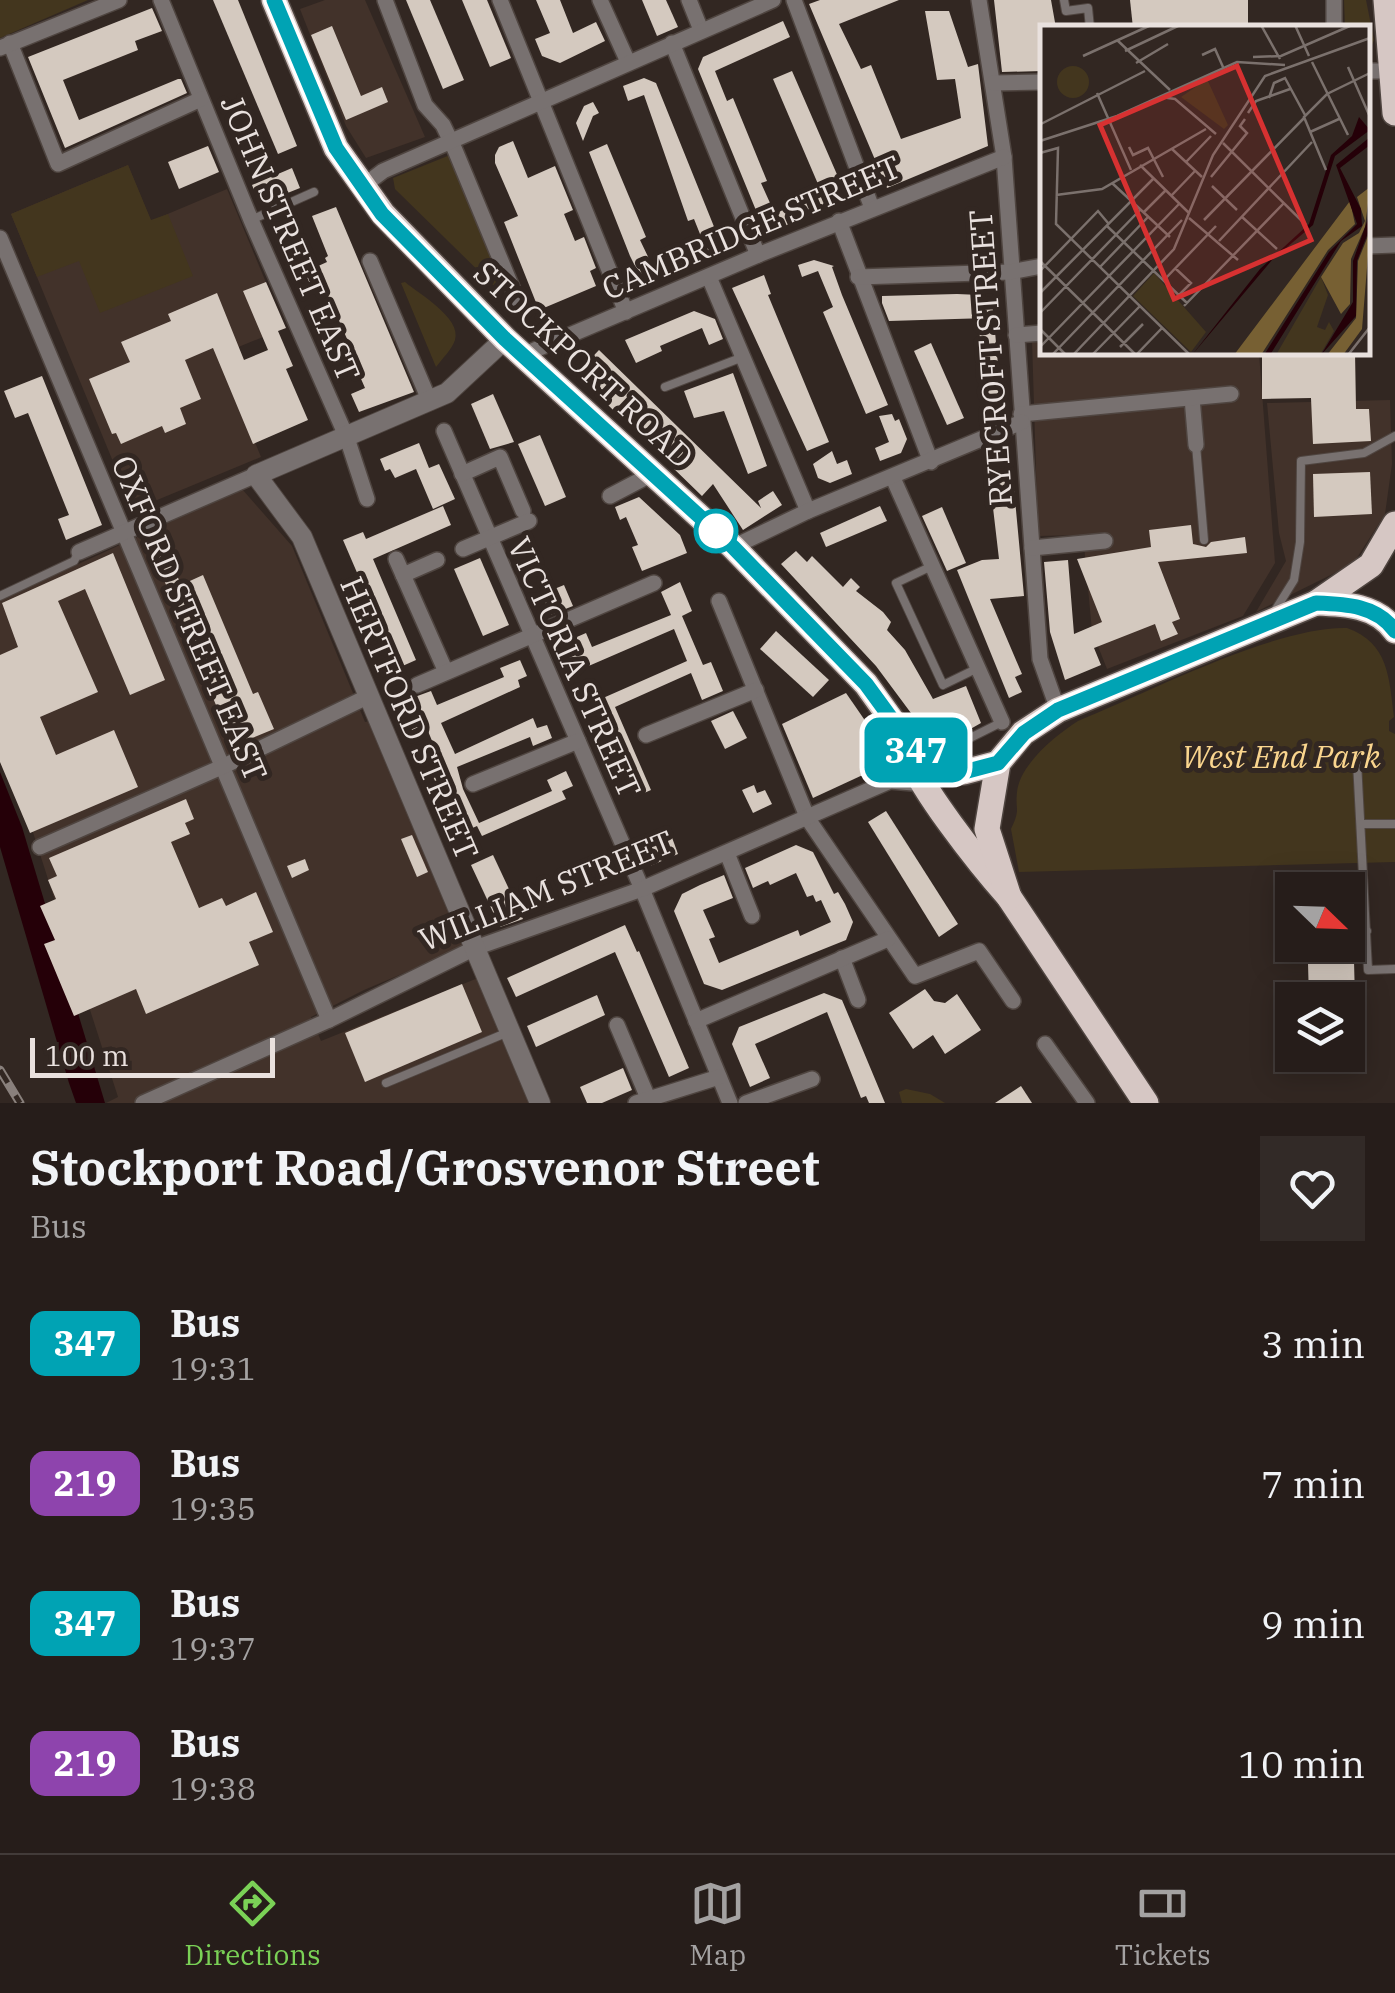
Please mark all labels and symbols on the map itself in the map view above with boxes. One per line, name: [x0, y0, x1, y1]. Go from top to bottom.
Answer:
inset map: [1040, 25, 1370, 355]
street label: JOHN STREET EAST: [212, 89, 370, 387]
street label: CAMBRIDGE STREET: [595, 145, 907, 309]
street label: RYECROFT STREET: [959, 208, 1021, 508]
street label: STOCKPORT ROAD: [465, 251, 703, 477]
street label: OXFORD STREET EAST: [102, 449, 278, 787]
unlabelled marker: [695, 510, 737, 552]
street label: VICTORIA STREET: [499, 530, 651, 804]
street label: HERTFORD STREET: [331, 570, 489, 866]
line badge: 347: [858, 718, 974, 782]
park label: West End Park: [1181, 735, 1381, 777]
street label: WILLIAM STREET: [412, 820, 680, 960]
north arrow: [1275, 872, 1365, 962]
scale bar: [30, 1033, 275, 1078]

